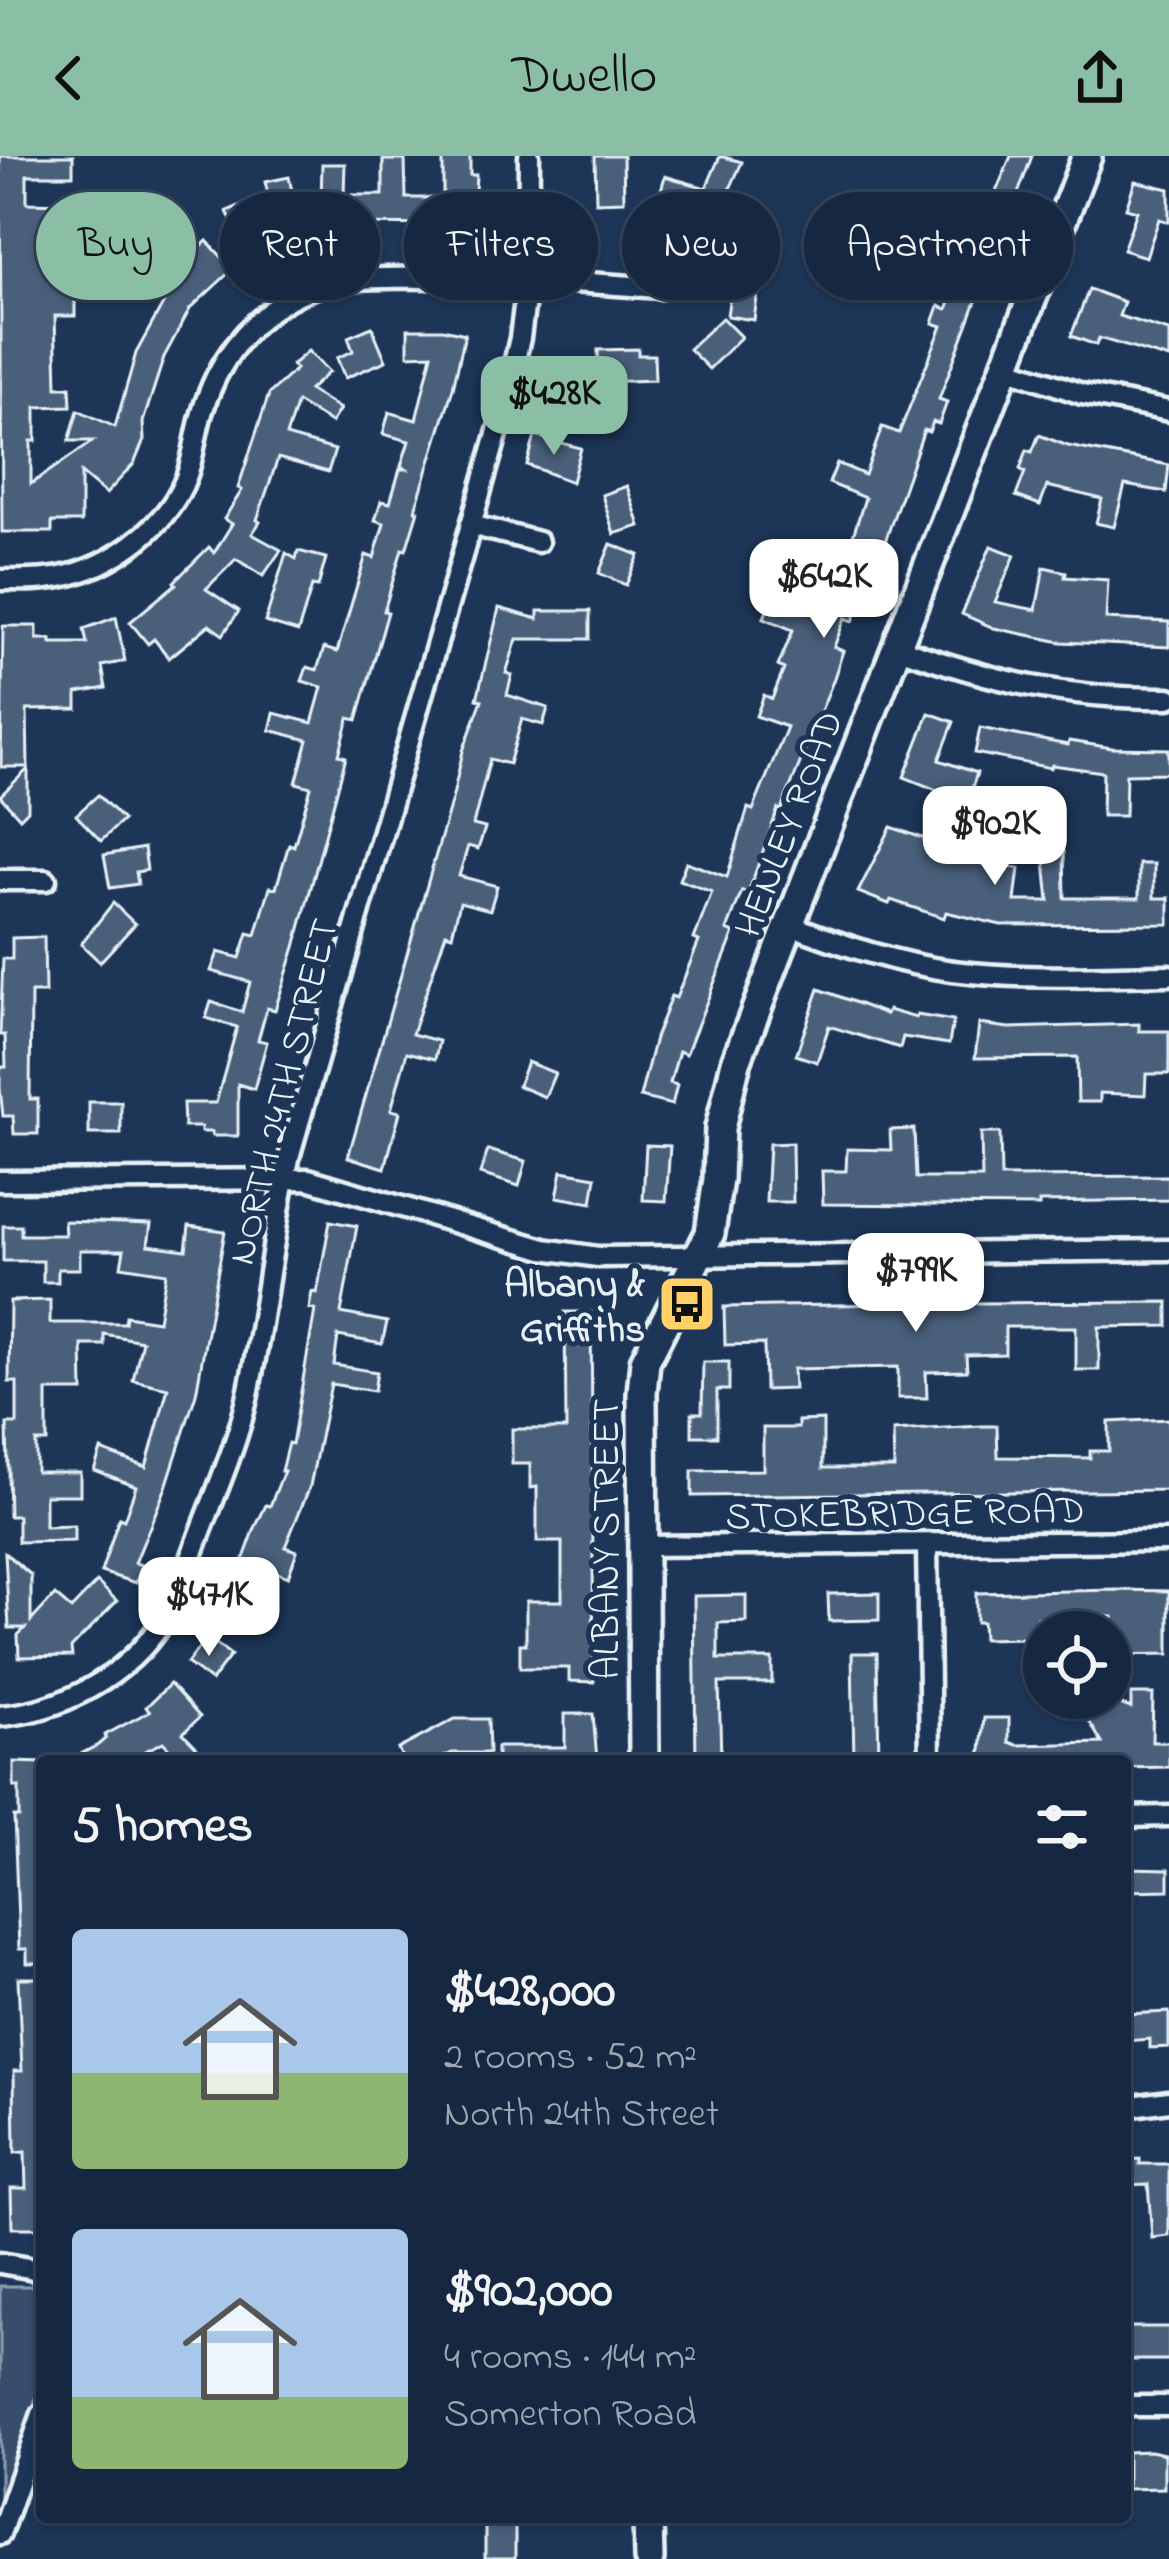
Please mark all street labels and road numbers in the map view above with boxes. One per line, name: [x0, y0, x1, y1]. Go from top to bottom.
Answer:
street label: HENLEY ROAD: [722, 703, 861, 946]
street label: NORTH 24TH STREET: [215, 913, 356, 1271]
street label: ALBANY STREET: [580, 1398, 637, 1680]
street label: STOKEBRIDGE ROAD: [725, 1484, 1085, 1547]

